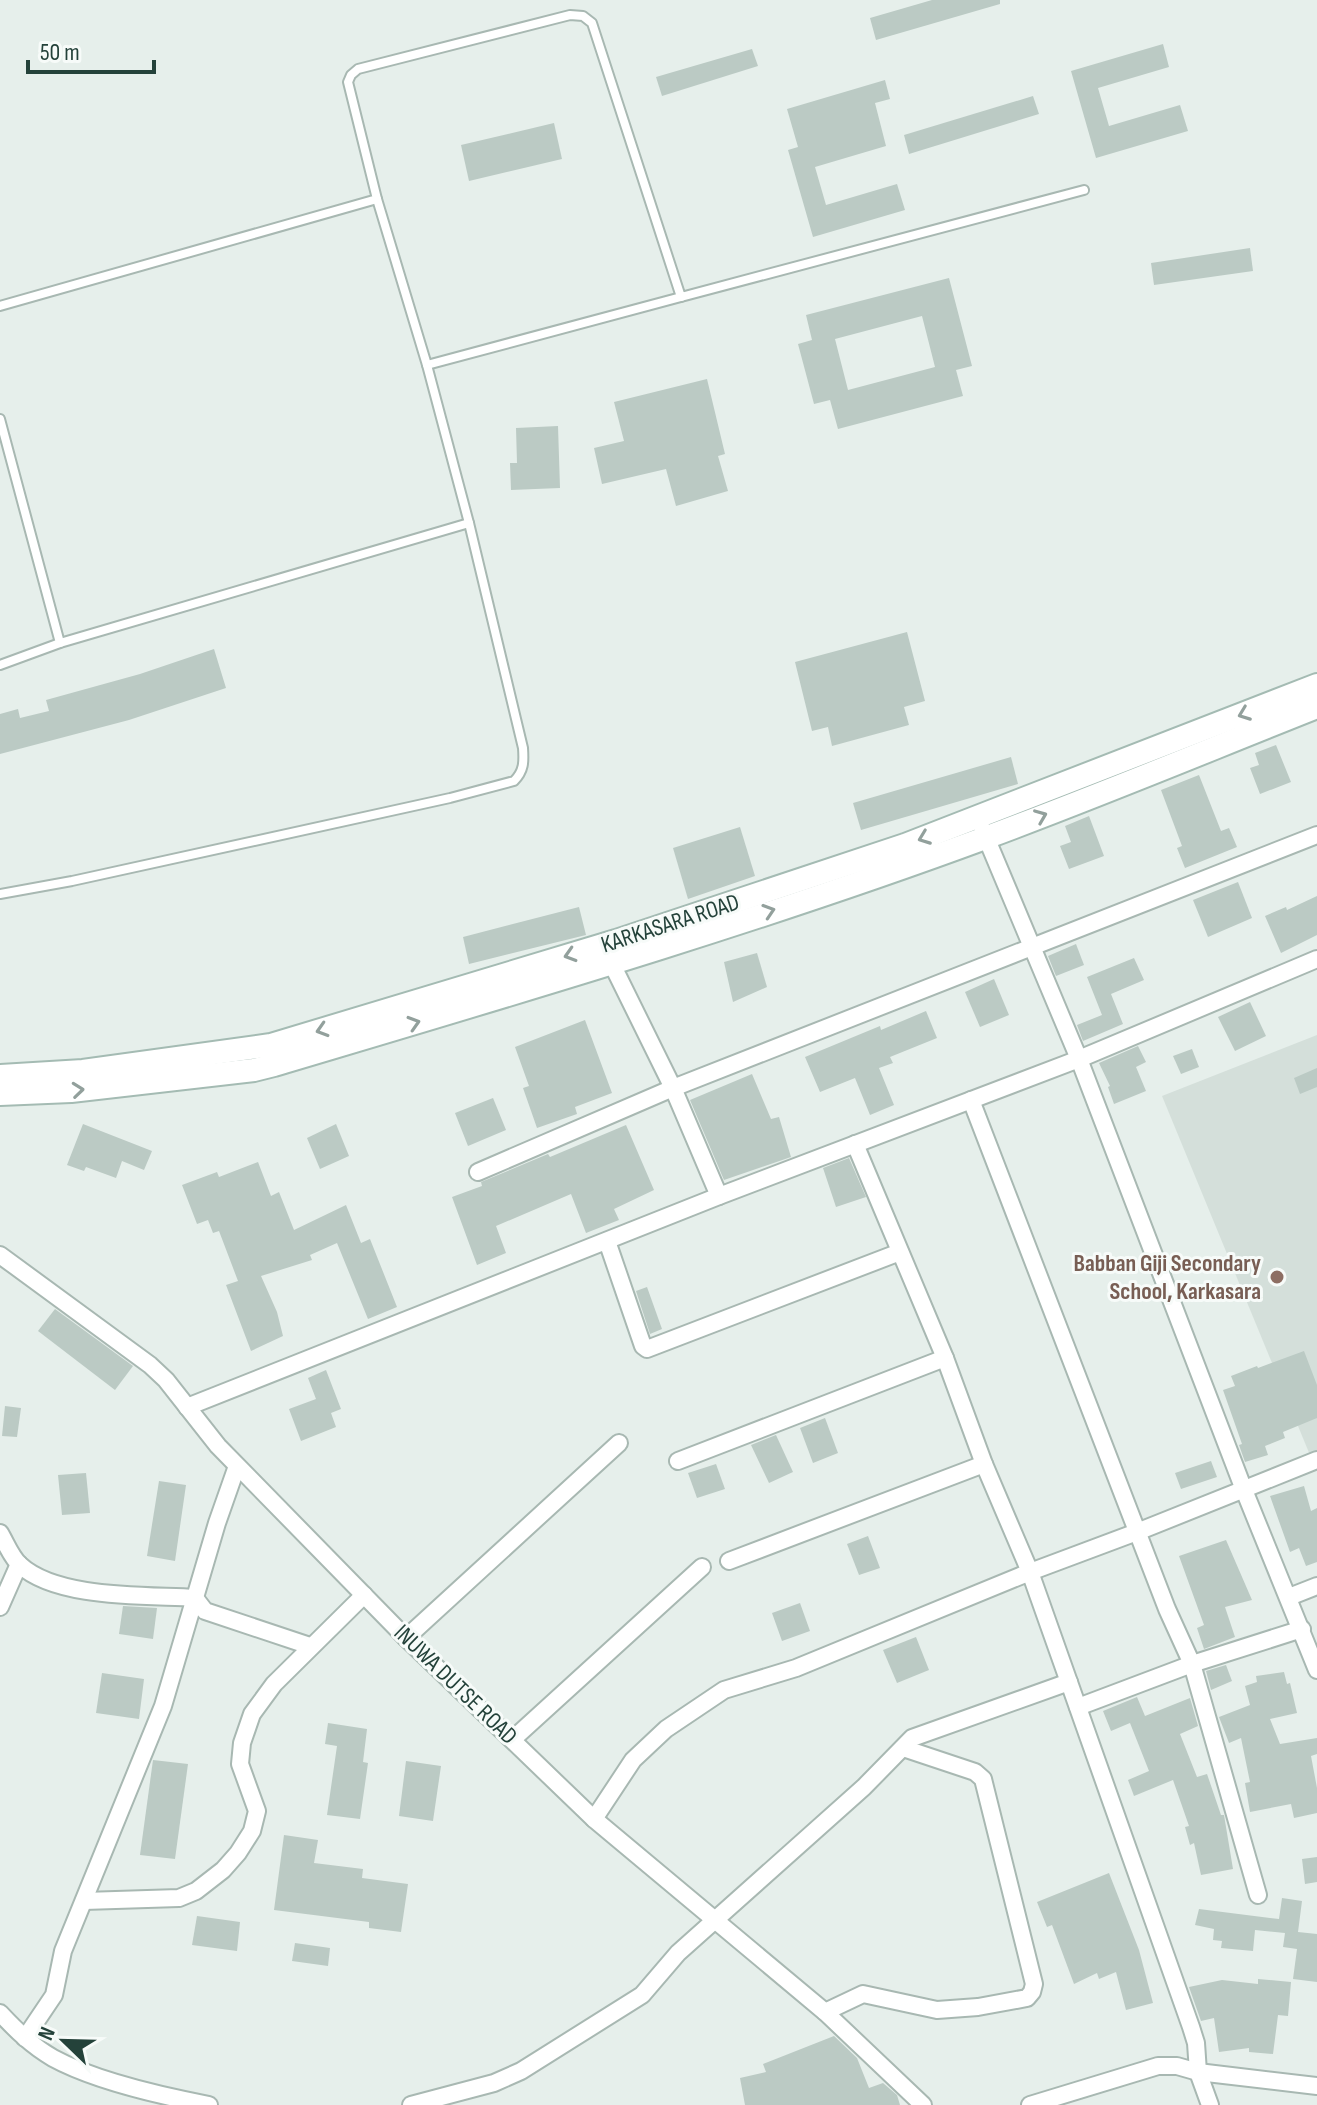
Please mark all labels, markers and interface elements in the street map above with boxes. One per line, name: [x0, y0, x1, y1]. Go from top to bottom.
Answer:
scale bar: [28, 24, 154, 74]
text: 50 m: [40, 38, 80, 67]
one-way arrow: [1238, 704, 1252, 721]
one-way arrow: [1033, 809, 1047, 826]
one-way arrow: [918, 828, 932, 845]
street label: KARKASARA ROAD: [597, 887, 743, 959]
one-way arrow: [761, 904, 775, 920]
one-way arrow: [564, 946, 578, 962]
one-way arrow: [407, 1016, 420, 1032]
one-way arrow: [315, 1021, 329, 1037]
one-way arrow: [72, 1081, 85, 1098]
place label: Babban Giji Secondary School, Karkasara: [1073, 1249, 1261, 1306]
marker: Babban Giji Secondary School, Karkasara: [1268, 1268, 1286, 1286]
street label: INUWA DUTSE ROAD: [388, 1618, 523, 1750]
north arrow: [24, 2001, 104, 2081]
text: N: [32, 2023, 62, 2044]

